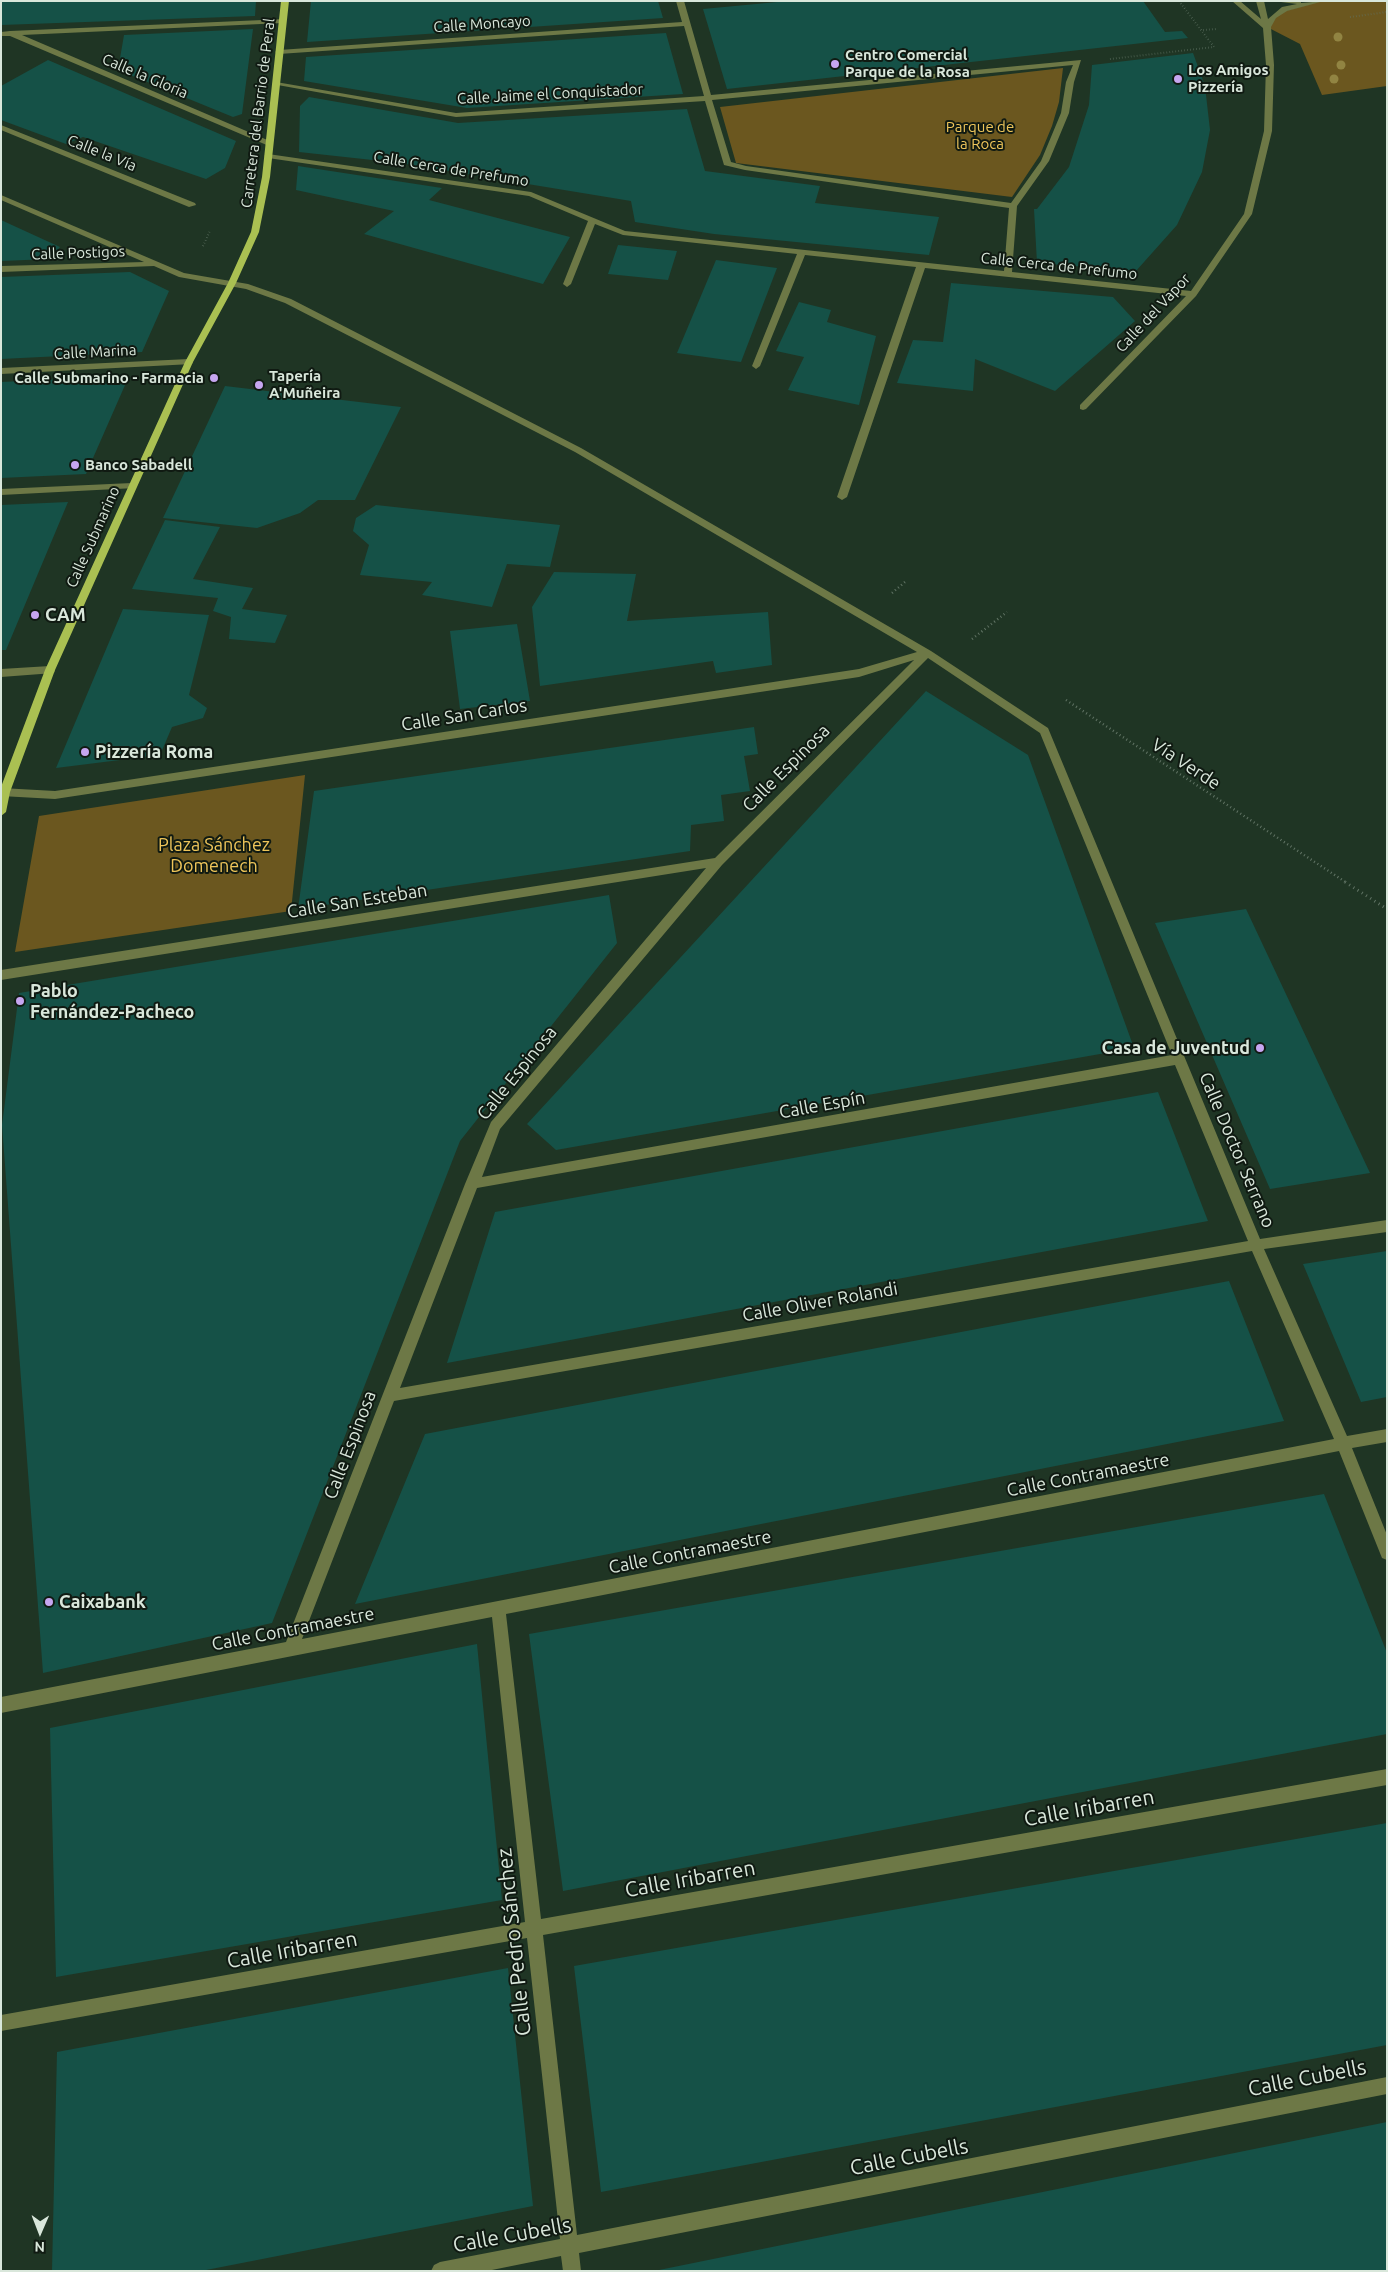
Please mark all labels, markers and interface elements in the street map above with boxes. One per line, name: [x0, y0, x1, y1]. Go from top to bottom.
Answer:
street label: Calle Moncayo: [433, 12, 531, 36]
street label: Carretera del Barrio de Peral: [237, 17, 279, 209]
place label: Centro Comercial Parque de la Rosa: [845, 46, 970, 81]
street label: Calle la Gloria: [99, 50, 191, 102]
marker: Centro Comercial Parque de la Rosa: [829, 58, 841, 70]
place label: Los Amigos Pizzería: [1188, 61, 1269, 96]
marker: Los Amigos Pizzería: [1172, 73, 1184, 85]
street label: Calle Jaime el Conquistador: [456, 80, 644, 108]
park label: Parque de la Roca: [946, 118, 1014, 153]
street label: Calle la Vía: [65, 131, 139, 175]
street label: Calle Cerca de Prefumo: [372, 148, 530, 190]
street label: Calle Postigos: [31, 242, 125, 264]
street label: Calle Cerca de Prefumo: [980, 249, 1138, 283]
street label: Calle del Vapor: [1112, 270, 1194, 356]
street label: Calle Marina: [53, 341, 137, 363]
place label: Tapería A'Muñeira: [269, 367, 340, 402]
place label: Calle Submarino - Farmacia: [14, 369, 204, 387]
marker: Calle Submarino - Farmacia: [208, 372, 220, 384]
marker: Tapería A'Muñeira: [253, 379, 265, 391]
place label: Banco Sabadell: [85, 456, 192, 474]
marker: Banco Sabadell: [69, 459, 81, 471]
street label: Calle Submarino: [63, 484, 123, 590]
place label: CAM: [45, 604, 86, 626]
marker: CAM: [29, 609, 41, 621]
street label: Calle San Carlos: [400, 694, 528, 736]
street label: Calle Espinosa: [738, 720, 834, 816]
street label: Vía Verde: [1148, 734, 1224, 794]
place label: Pizzería Roma: [95, 741, 213, 763]
marker: Pizzería Roma: [79, 746, 91, 758]
park label: Plaza Sánchez Domenech: [158, 834, 270, 876]
street label: Calle San Esteban: [285, 879, 429, 923]
place label: Pablo Fernández-Pacheco: [30, 980, 194, 1022]
marker: Pablo Fernández-Pacheco: [14, 995, 26, 1007]
street label: Calle Espinosa: [473, 1022, 561, 1124]
place label: Casa de Juventud: [1102, 1037, 1250, 1059]
marker: Casa de Juventud: [1254, 1042, 1266, 1054]
street label: Calle Doctor Serrano: [1194, 1069, 1280, 1231]
street label: Calle Espín: [777, 1087, 867, 1123]
street label: Calle Oliver Rolandi: [741, 1278, 899, 1326]
street label: Calle Espinosa: [319, 1388, 381, 1502]
street label: Calle Contramaestre: [1005, 1449, 1171, 1501]
street label: Calle Contramaestre: [607, 1526, 773, 1578]
place label: Caixabank: [59, 1591, 146, 1613]
marker: Caixabank: [43, 1596, 55, 1608]
street label: Calle Contramaestre: [210, 1603, 376, 1655]
street label: Calle Iribarren: [1022, 1784, 1156, 1832]
street label: Calle Pedro Sánchez: [492, 1847, 536, 2037]
street label: Calle Iribarren: [623, 1855, 757, 1903]
street label: Calle Iribarren: [225, 1926, 359, 1974]
street label: Calle Cubells: [1246, 2054, 1368, 2102]
street label: Calle Cubells: [848, 2133, 970, 2181]
north arrow: [15, 2207, 65, 2257]
street label: Calle Cubells: [451, 2212, 573, 2258]
text: N: [34, 2239, 45, 2255]

